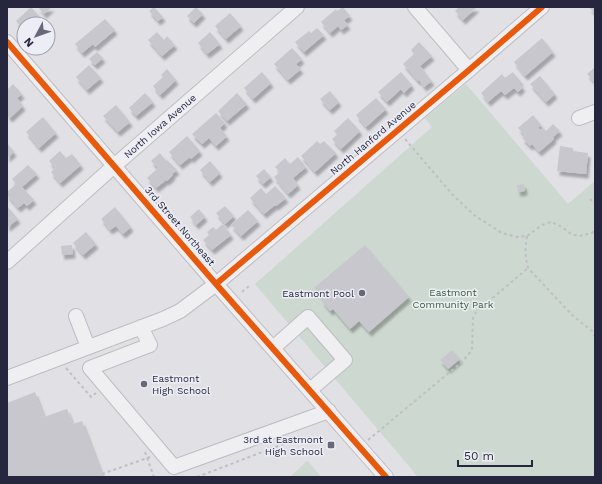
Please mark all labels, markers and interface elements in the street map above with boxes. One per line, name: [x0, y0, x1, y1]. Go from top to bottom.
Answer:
north arrow: [16, 16, 56, 56]
text: N: [21, 35, 36, 50]
street label: North Iowa Avenue: [122, 92, 198, 160]
street label: North Hanford Avenue: [328, 99, 418, 177]
street label: 3rd Street Northeast: [143, 184, 218, 268]
park label: Eastmont Community Park: [413, 287, 494, 310]
place label: Eastmont Pool: [282, 288, 354, 299]
marker: Eastmont Pool: [357, 288, 367, 298]
place label: Eastmont High School: [152, 373, 210, 396]
marker: Eastmont High School: [139, 379, 149, 389]
place label: 3rd at Eastmont High School: [243, 434, 324, 457]
marker: 3rd at Eastmont High School: [326, 440, 336, 450]
scale bar: [458, 442, 532, 468]
text: 50 m: [464, 449, 494, 463]

